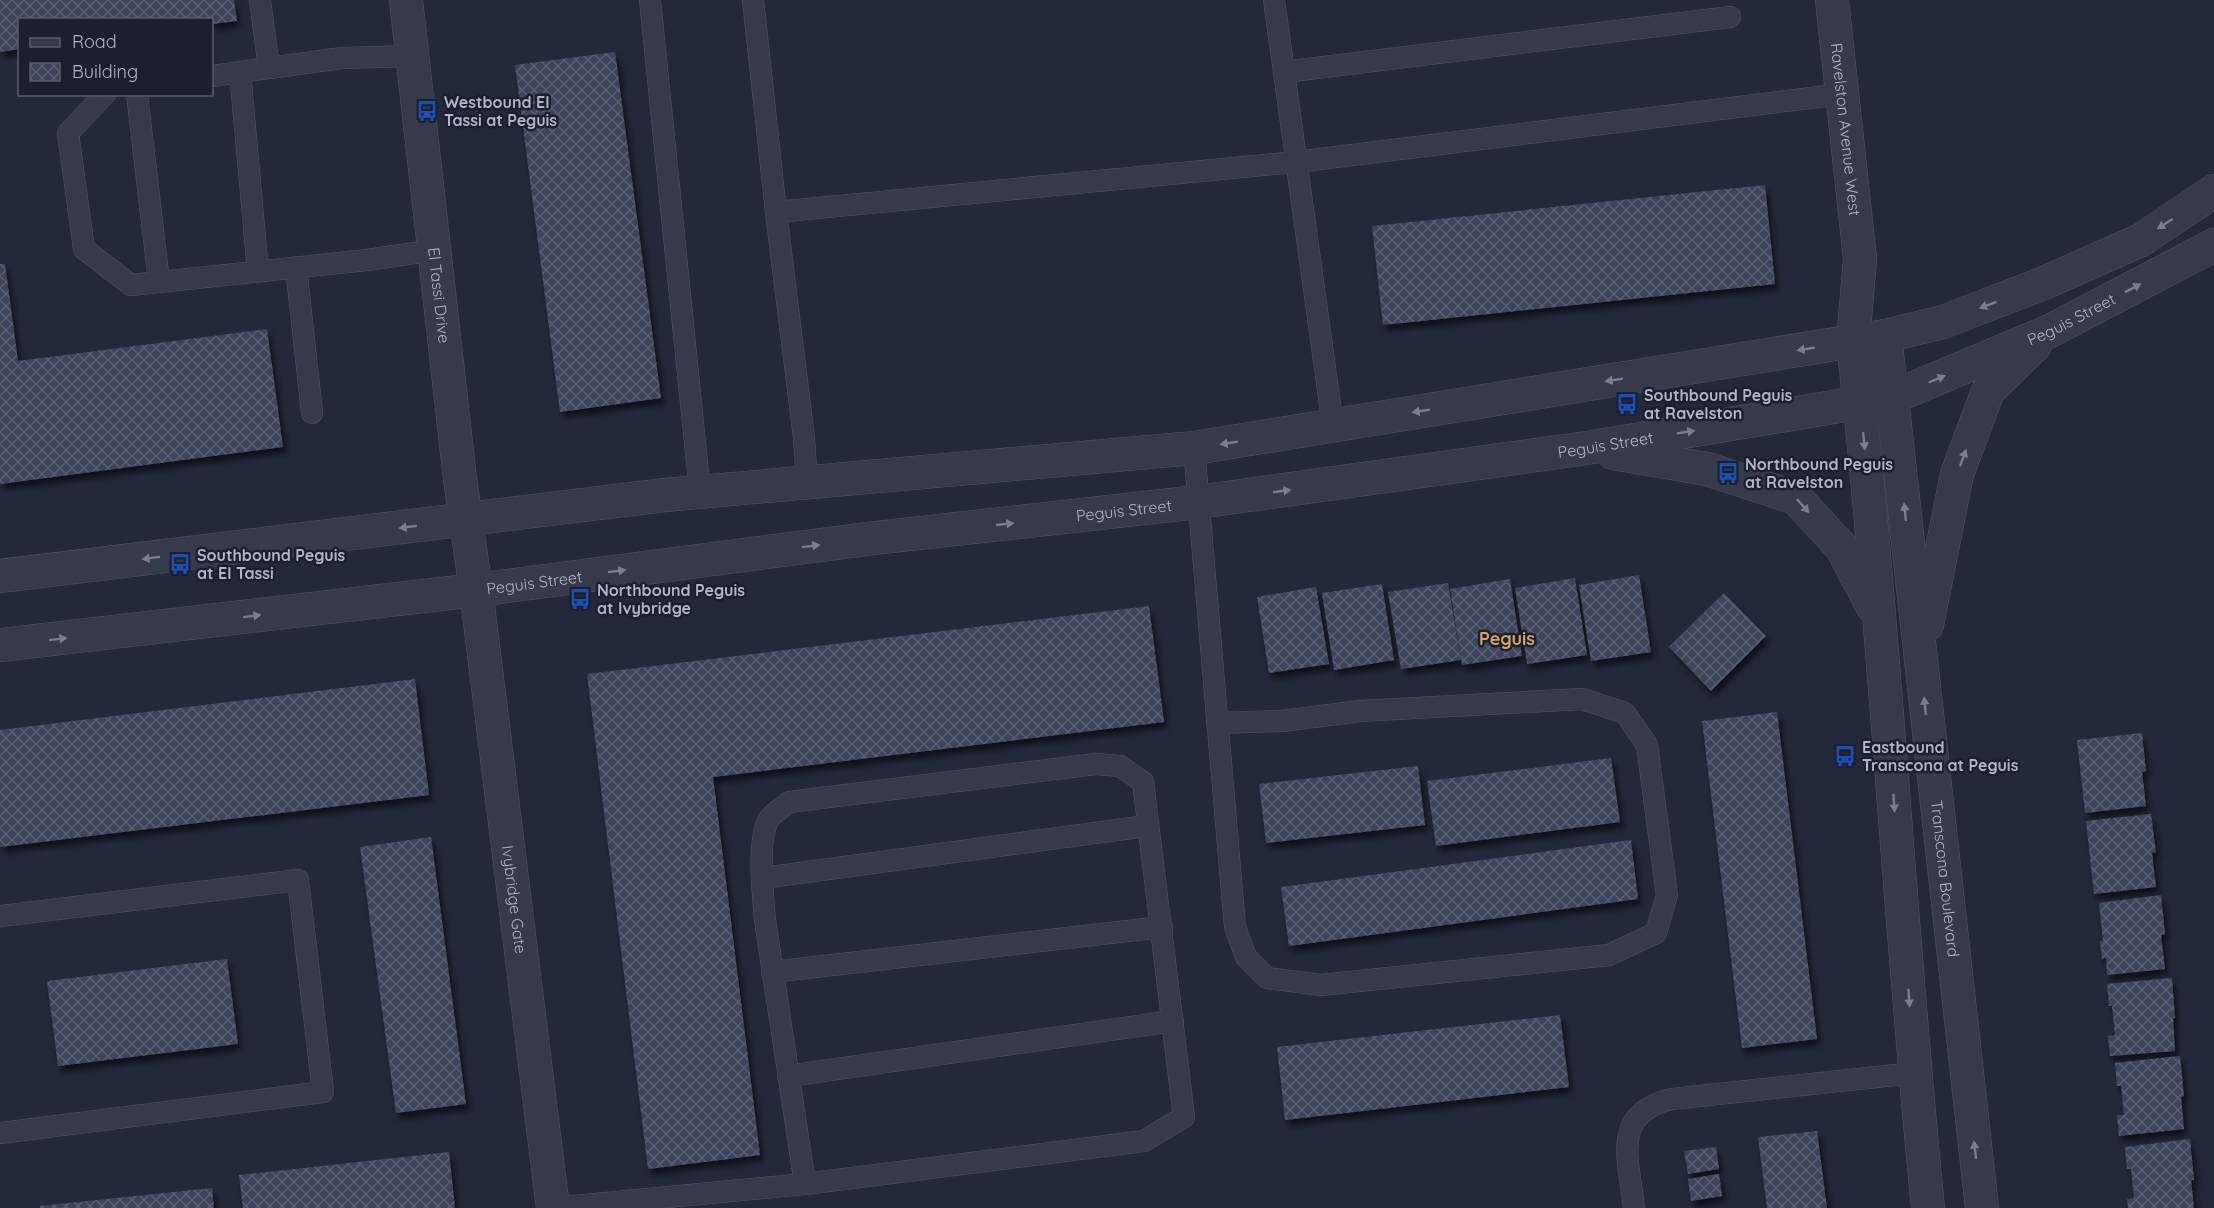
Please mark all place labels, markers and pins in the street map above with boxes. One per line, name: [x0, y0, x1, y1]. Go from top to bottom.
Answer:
place label: Westbound El Tassi at Peguis: [444, 92, 557, 130]
bus stop icon: Westbound El Tassi at Peguis: [415, 99, 439, 123]
place label: Southbound Peguis at Ravelston: [1644, 385, 1792, 423]
bus stop icon: Southbound Peguis at Ravelston: [1615, 392, 1639, 416]
place label: Northbound Peguis at Ravelston: [1745, 454, 1893, 492]
bus stop icon: Northbound Peguis at Ravelston: [1716, 461, 1740, 485]
place label: Southbound Peguis at El Tassi: [197, 545, 345, 583]
bus stop icon: Southbound Peguis at El Tassi: [168, 552, 192, 576]
place label: Northbound Peguis at Ivybridge: [597, 580, 745, 618]
bus stop icon: Northbound Peguis at Ivybridge: [568, 587, 592, 611]
place label: Eastbound Transcona at Peguis: [1862, 737, 2019, 775]
bus stop icon: Eastbound Transcona at Peguis: [1833, 744, 1857, 768]

